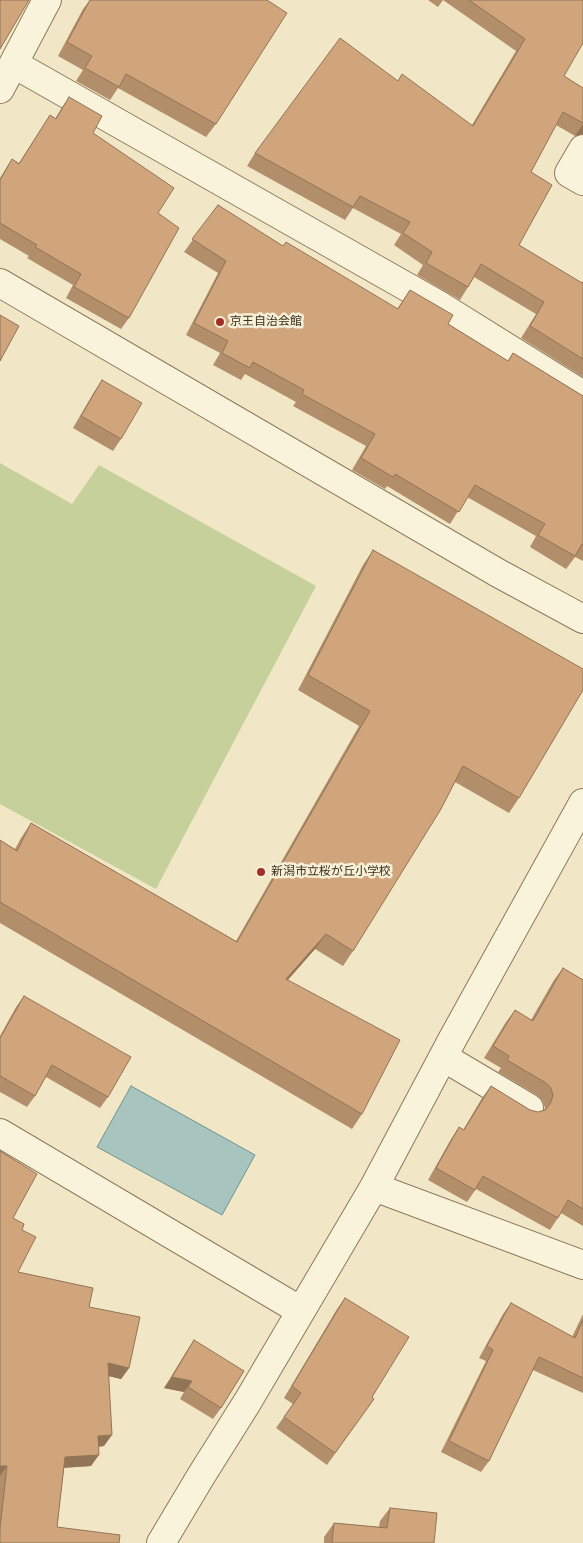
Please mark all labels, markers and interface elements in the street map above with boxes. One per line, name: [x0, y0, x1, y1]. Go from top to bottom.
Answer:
place label: 京王自治会館: [230, 315, 302, 329]
marker: 京王自治会館: [214, 316, 226, 328]
place label: 新潟市立桜が丘小学校: [271, 865, 391, 879]
marker: 新潟市立桜が丘小学校: [255, 866, 267, 878]

